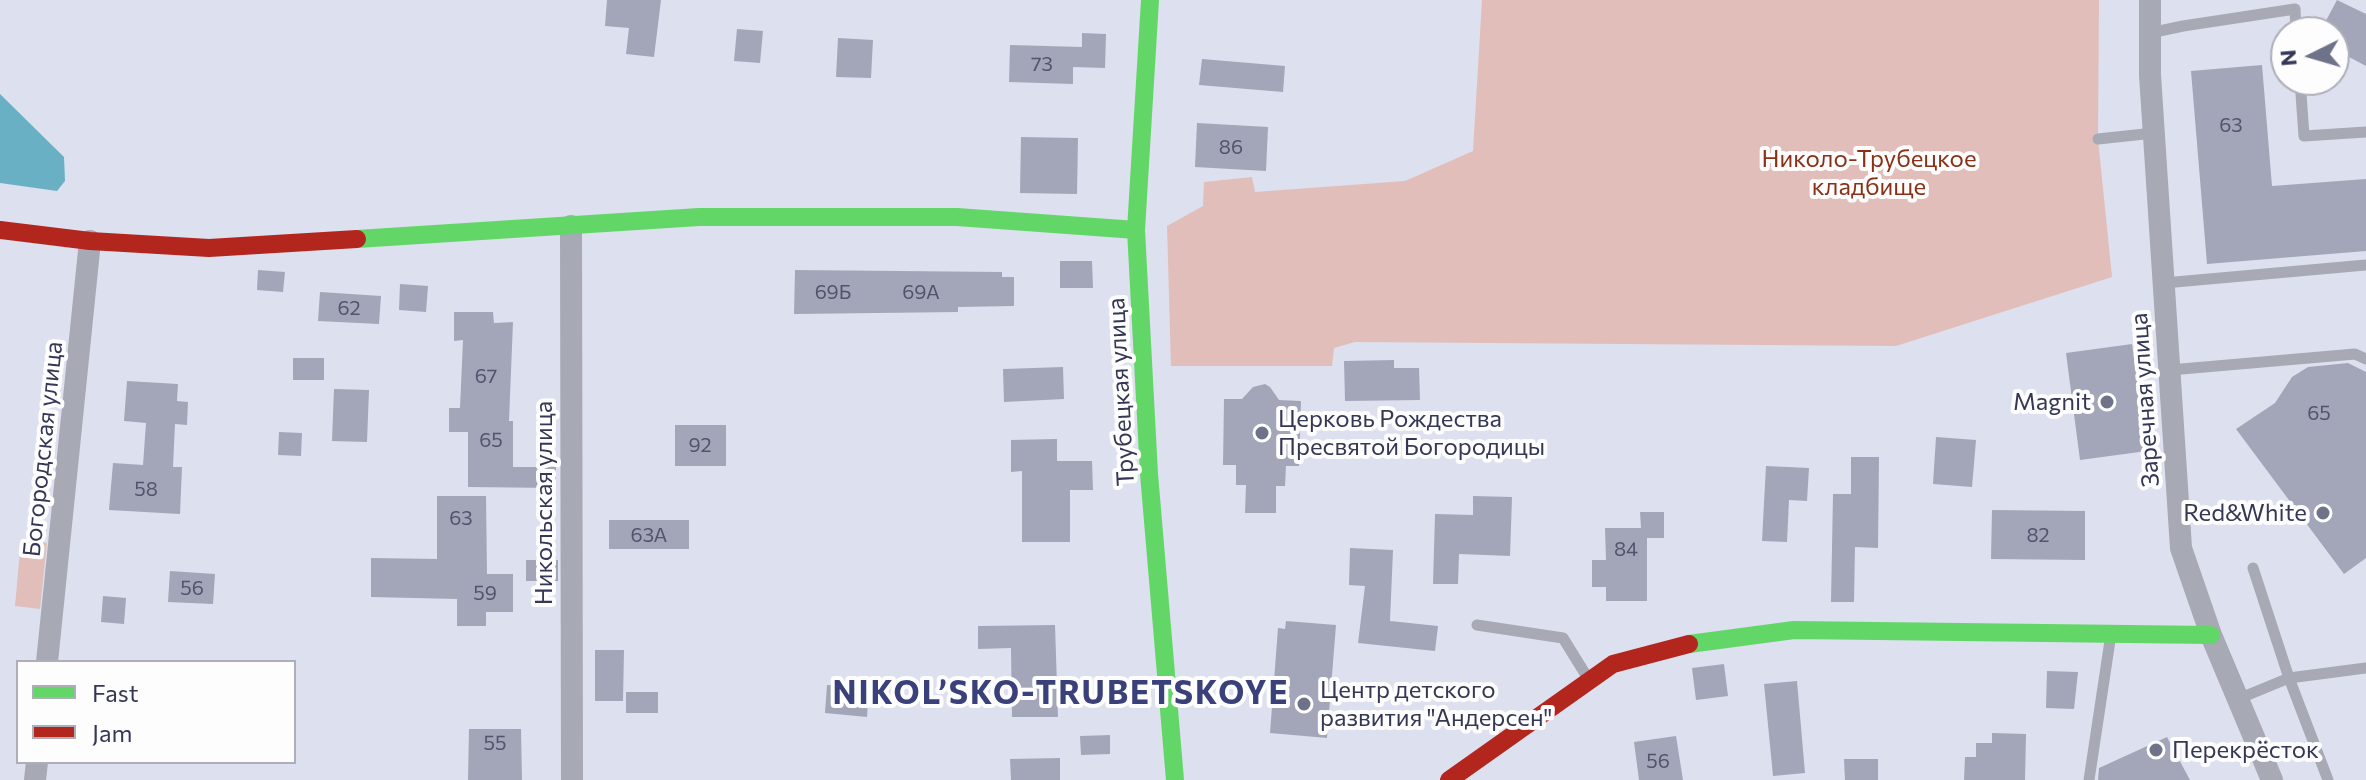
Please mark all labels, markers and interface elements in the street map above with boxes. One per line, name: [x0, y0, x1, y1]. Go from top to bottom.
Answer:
north arrow: [2270, 16, 2350, 96]
text: N: [2273, 49, 2302, 67]
house number: 73: [1031, 52, 1053, 76]
house number: 63: [2219, 113, 2243, 137]
house number: 86: [1219, 135, 1243, 159]
park label: Николо-Трубецкое кладбище: [1761, 145, 1977, 201]
house number: 69Б: [815, 280, 851, 304]
house number: 69А: [902, 280, 940, 304]
house number: 62: [337, 296, 361, 320]
street label: Трубецкая улица: [1102, 297, 1140, 487]
street label: Заречная улица: [2125, 312, 2165, 488]
street label: Богородская улица: [17, 340, 69, 558]
house number: 67: [475, 364, 497, 388]
place label: Magnit: [2013, 388, 2091, 416]
marker: Magnit: [2098, 393, 2116, 411]
street label: Никольская улица: [530, 401, 558, 605]
house number: 65: [2307, 401, 2331, 425]
place label: Церковь Рождества Пресвятой Богородицы: [1278, 405, 1545, 461]
marker: Церковь Рождества Пресвятой Богородицы: [1253, 424, 1271, 442]
house number: 65: [479, 428, 503, 452]
house number: 92: [688, 433, 712, 457]
house number: 58: [134, 477, 158, 501]
place label: Red&White: [2183, 499, 2307, 527]
marker: Red&White: [2314, 504, 2332, 522]
house number: 63: [449, 506, 473, 530]
house number: 63А: [631, 523, 667, 547]
house number: 82: [2026, 523, 2050, 547]
house number: 84: [1614, 537, 1638, 561]
house number: 56: [180, 576, 204, 600]
house number: 59: [473, 581, 497, 605]
legend: [16, 660, 296, 764]
district label: NIKOL’SKO-TRUBETSKOYE: [832, 674, 1290, 712]
place label: Центр детского развития "Андерсен": [1320, 676, 1553, 732]
text: Fast: [92, 678, 139, 707]
marker: Центр детского развития "Андерсен": [1295, 695, 1313, 713]
text: Jam: [92, 718, 132, 747]
house number: 55: [484, 731, 506, 755]
place label: Перекрёсток: [2172, 736, 2319, 764]
marker: Перекрёсток: [2147, 741, 2165, 759]
house number: 56: [1646, 749, 1670, 773]

